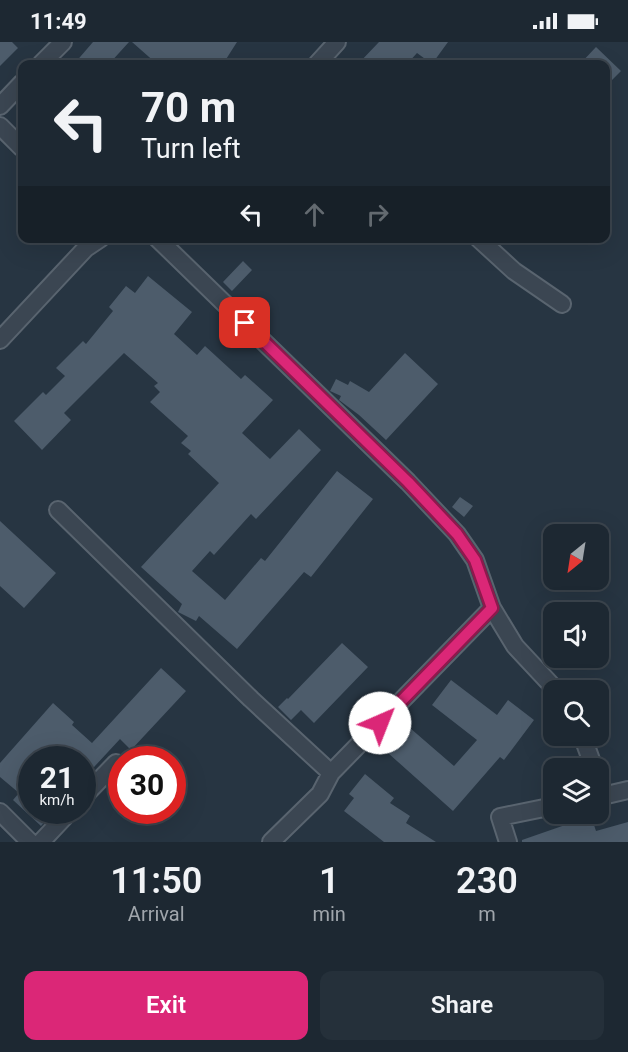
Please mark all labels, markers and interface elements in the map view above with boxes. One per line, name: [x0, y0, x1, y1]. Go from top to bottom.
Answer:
text: 11:49: [30, 9, 87, 34]
text: 70 m: [141, 83, 236, 132]
icon: left: [42, 84, 120, 162]
text: Turn left: [141, 133, 241, 165]
icon: left: [235, 198, 268, 231]
icon: ahead: [298, 198, 331, 231]
icon: right: [361, 198, 394, 231]
pin: [219, 297, 270, 348]
icon: arrive: [228, 306, 261, 339]
north arrow: [543, 524, 609, 590]
map controls: [543, 524, 609, 824]
button: sound: [543, 602, 609, 668]
button: search: [543, 680, 609, 746]
position arrow: [348, 691, 412, 755]
speed limit sign: 30: [108, 746, 186, 824]
button: layers: [543, 758, 609, 824]
text: 21: [40, 760, 74, 795]
text: km/h: [39, 791, 75, 809]
text: 11:50: [110, 860, 202, 902]
text: 1: [319, 860, 339, 902]
text: 230: [456, 860, 518, 902]
text: Arrival: [128, 902, 185, 926]
text: min: [312, 902, 346, 926]
text: m: [478, 902, 496, 926]
button: Exit: [24, 971, 308, 1040]
button: Share: [320, 971, 604, 1040]

